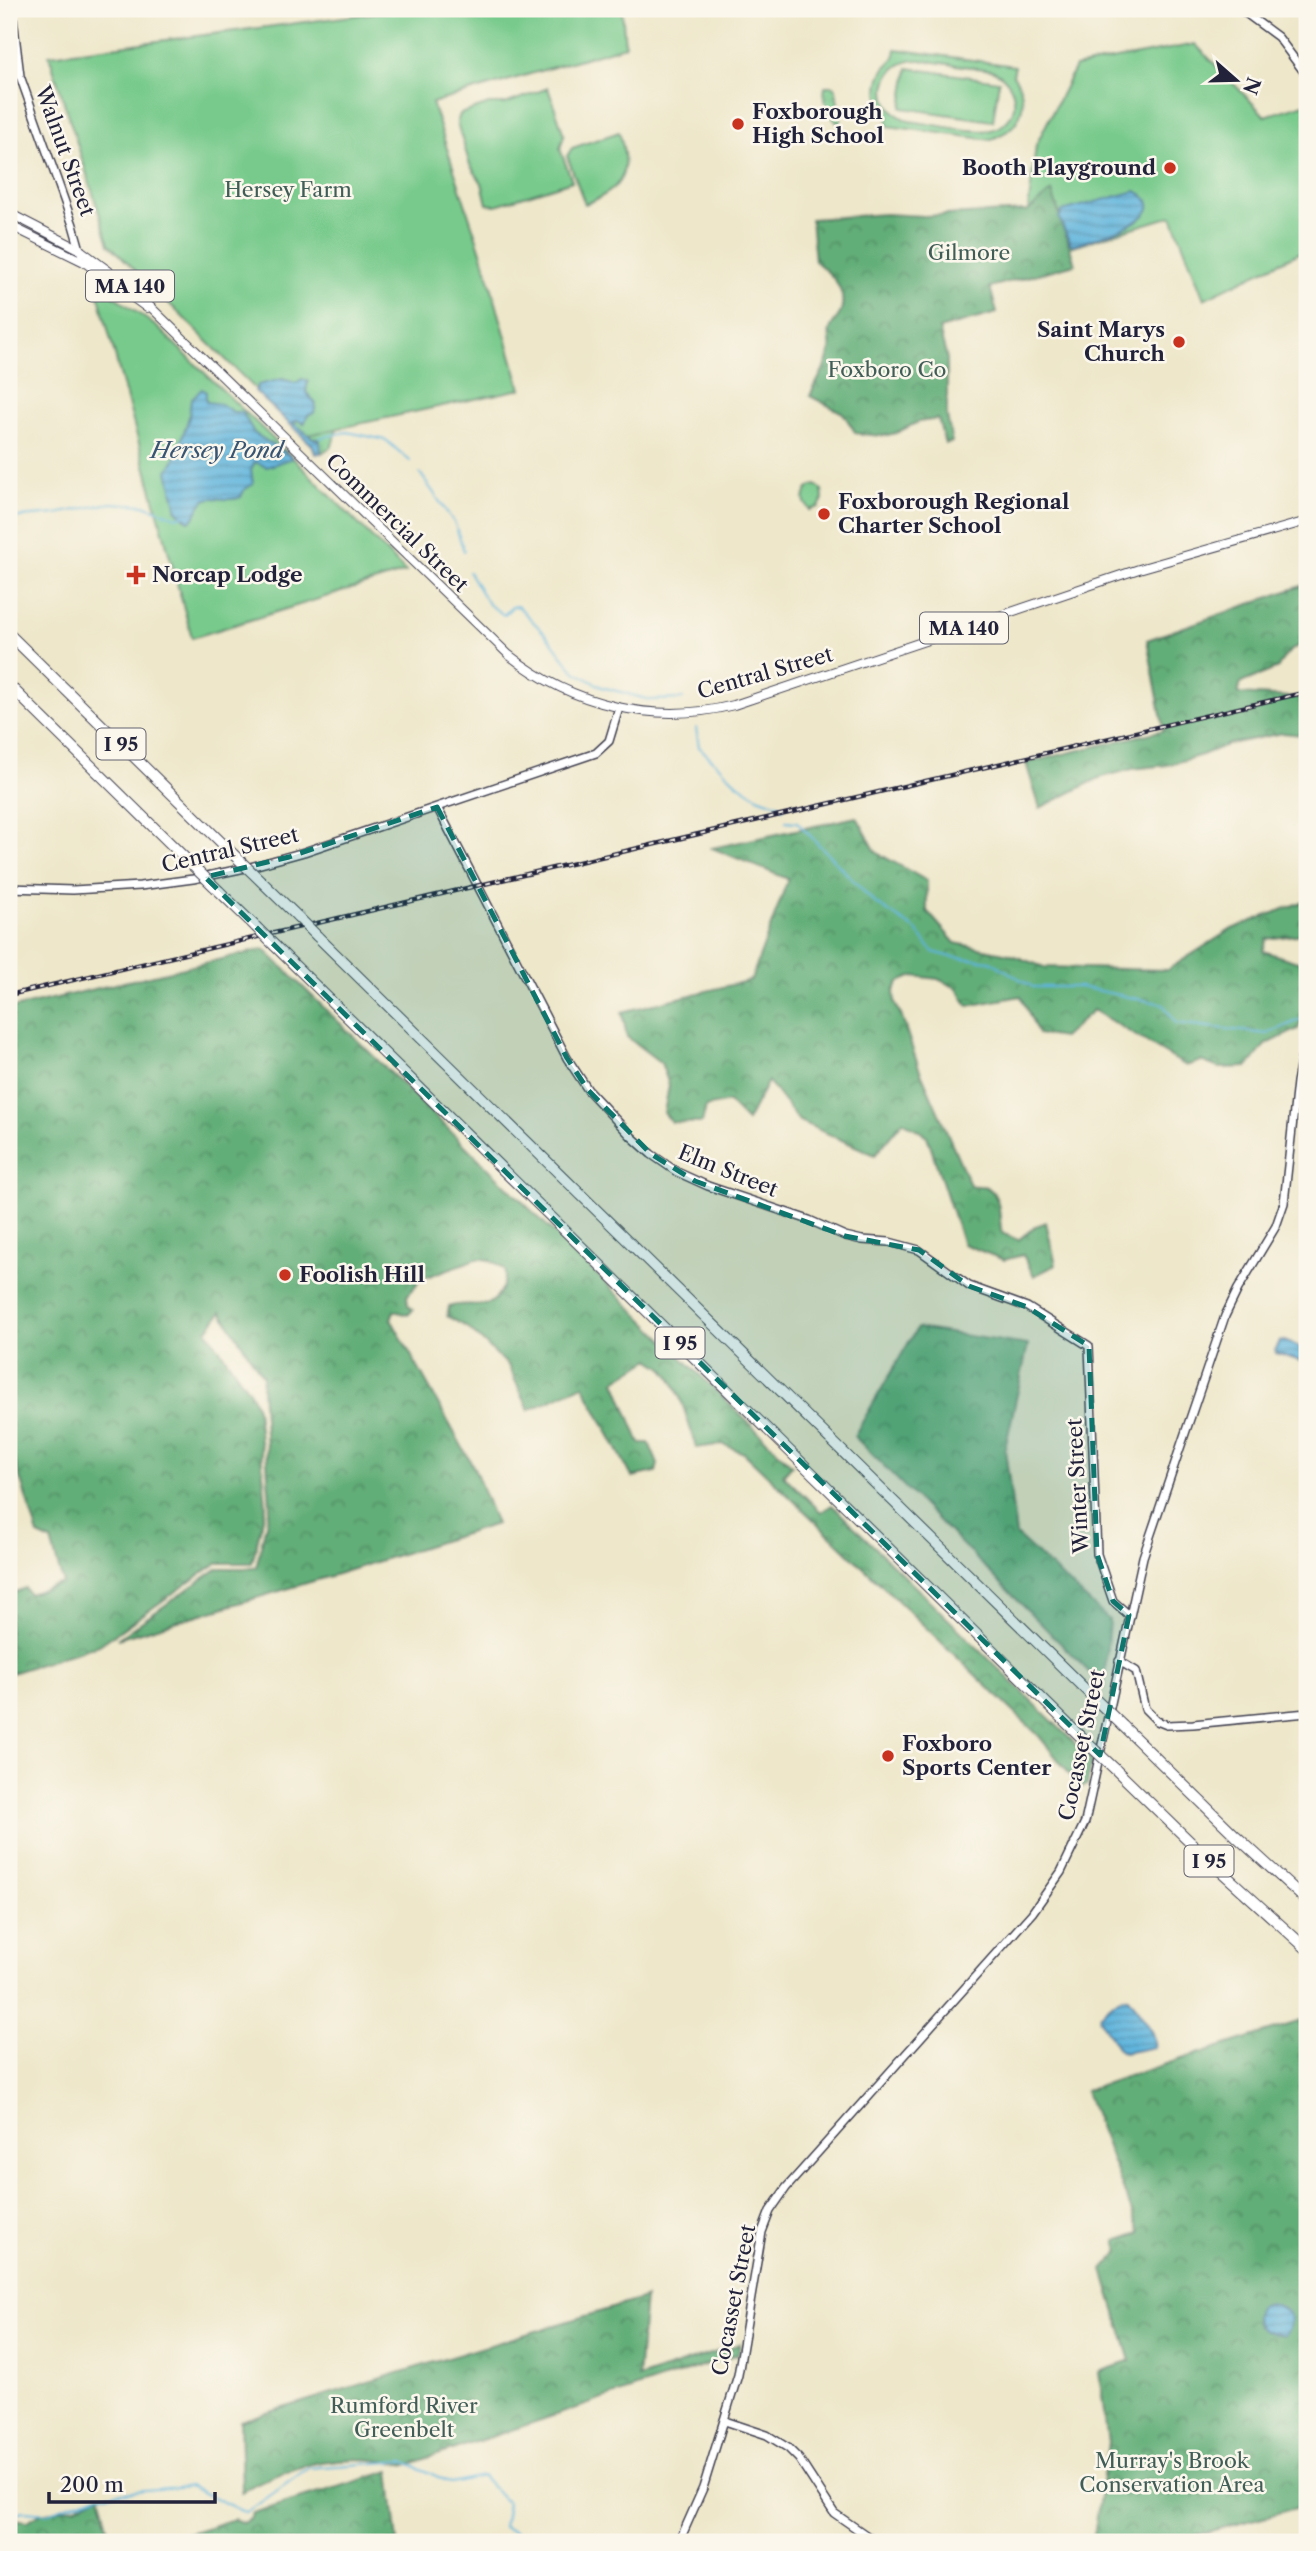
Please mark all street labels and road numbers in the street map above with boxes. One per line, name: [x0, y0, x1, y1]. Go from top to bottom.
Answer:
street label: Walnut Street: [30, 81, 101, 220]
road number: MA 140: [86, 270, 174, 302]
street label: Commercial Street: [321, 448, 474, 597]
road number: MA 140: [920, 612, 1008, 643]
street label: Central Street: [694, 641, 836, 704]
road number: I 95: [96, 729, 146, 760]
street label: Central Street: [159, 821, 301, 877]
street label: Elm Street: [675, 1139, 782, 1202]
road number: I 95: [656, 1328, 704, 1358]
street label: Winter Street: [1061, 1417, 1094, 1555]
street label: Cocasset Street: [1053, 1667, 1110, 1823]
road number: I 95: [1184, 1845, 1234, 1876]
street label: Cocasset Street: [707, 2221, 761, 2378]

